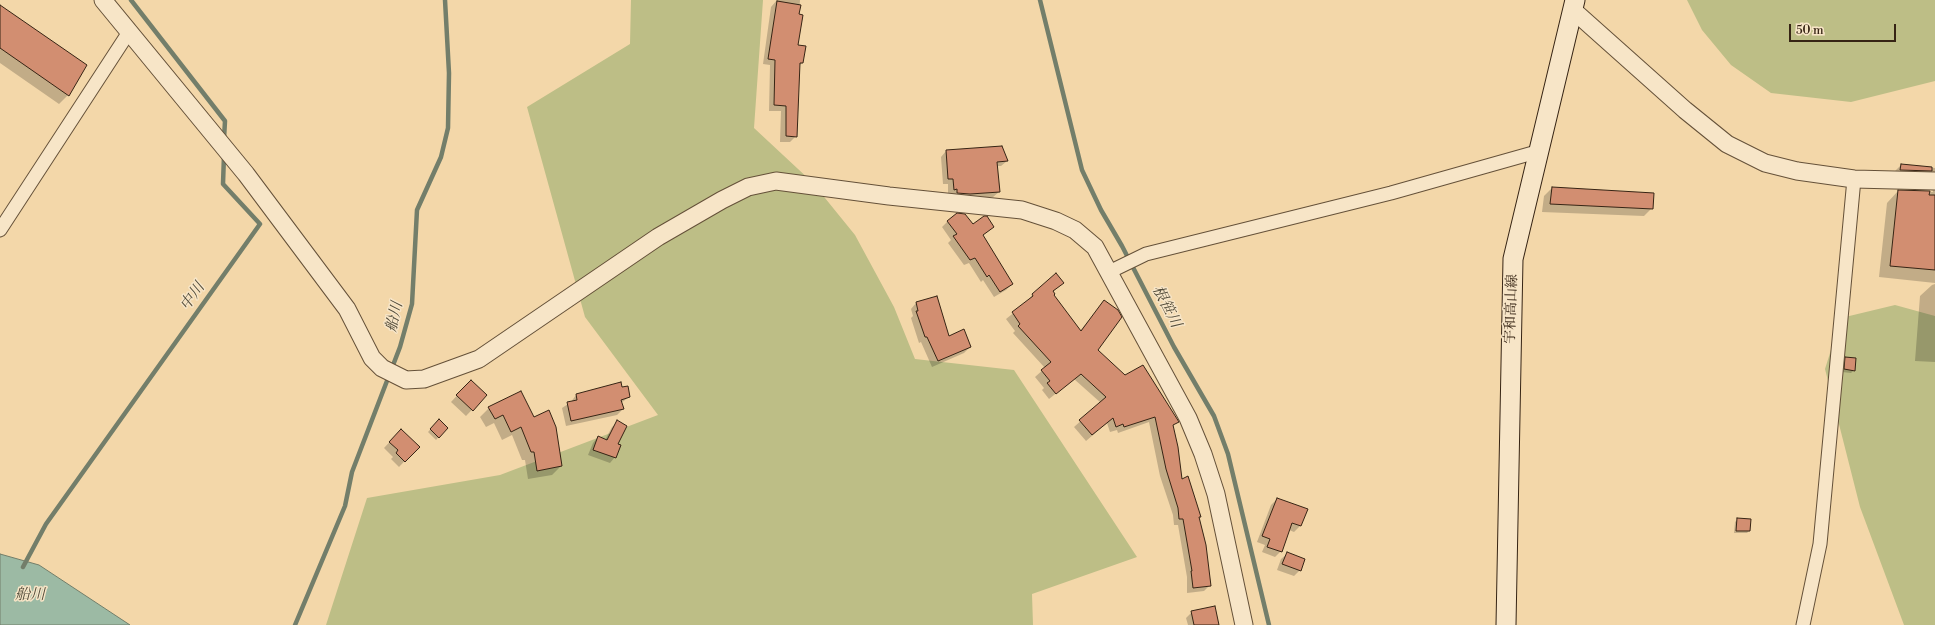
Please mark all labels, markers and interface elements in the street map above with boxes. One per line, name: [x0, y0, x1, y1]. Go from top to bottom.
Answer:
scale bar: [1791, 16, 1898, 42]
text: 50 m: [1796, 23, 1824, 38]
street label: 宇和高山線: [1502, 274, 1522, 344]
water label: 中川: [177, 280, 209, 314]
water label: 根笹川: [1148, 283, 1184, 331]
water label: 船川: [383, 300, 407, 334]
water label: 船川: [15, 586, 45, 604]

